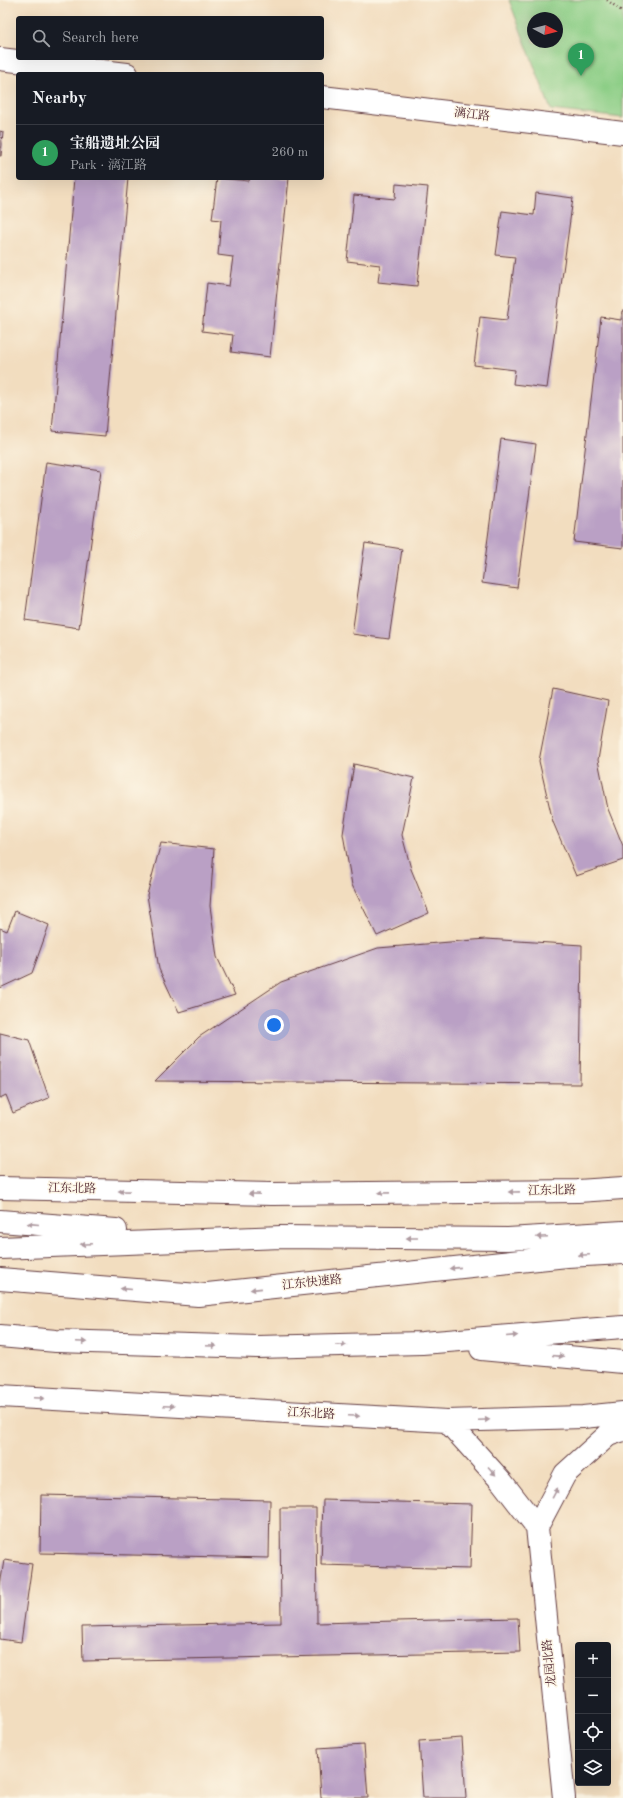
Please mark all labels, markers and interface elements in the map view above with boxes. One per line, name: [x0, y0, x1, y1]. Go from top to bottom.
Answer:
north arrow: [527, 12, 563, 48]
search box: [16, 16, 324, 60]
icon: search: [30, 27, 52, 49]
text: Search here: [62, 31, 139, 46]
pin: 1: [568, 43, 594, 76]
text: Nearby: [32, 90, 87, 107]
street label: 漓江路: [453, 105, 491, 123]
text: 宝船遗址公园: [70, 137, 160, 152]
text: 1: [41, 146, 49, 159]
text: 260 m: [271, 146, 308, 159]
text: Park · 漓江路: [70, 159, 147, 172]
your location: [264, 1015, 284, 1035]
street label: 江东北路: [48, 1181, 96, 1195]
street label: 江东北路: [528, 1183, 576, 1197]
one-way arrow: [117, 1188, 130, 1194]
one-way arrow: [507, 1189, 520, 1195]
one-way arrow: [377, 1190, 390, 1196]
one-way arrow: [247, 1191, 260, 1197]
one-way arrow: [27, 1221, 39, 1228]
one-way arrow: [536, 1233, 548, 1240]
one-way arrow: [405, 1235, 418, 1241]
one-way arrow: [80, 1241, 92, 1248]
one-way arrow: [577, 1252, 590, 1258]
one-way arrow: [449, 1264, 461, 1271]
street label: 江东快速路: [281, 1272, 342, 1292]
one-way arrow: [120, 1286, 132, 1293]
one-way arrow: [250, 1286, 262, 1292]
one-way arrow: [506, 1332, 518, 1339]
one-way arrow: [75, 1339, 88, 1345]
one-way arrow: [335, 1342, 348, 1348]
one-way arrow: [205, 1343, 218, 1349]
one-way arrow: [552, 1352, 564, 1359]
one-way arrow: [33, 1395, 45, 1402]
one-way arrow: [163, 1402, 175, 1409]
street label: 江东北路: [287, 1405, 335, 1421]
one-way arrow: [348, 1413, 361, 1419]
one-way arrow: [478, 1417, 491, 1423]
one-way arrow: [487, 1466, 496, 1476]
one-way arrow: [552, 1487, 558, 1499]
street label: 龙园北路: [540, 1638, 558, 1688]
map controls: [575, 1642, 611, 1786]
button: +: [575, 1642, 611, 1678]
button: −: [575, 1678, 611, 1714]
button: locate: [575, 1714, 611, 1750]
button: layers: [575, 1750, 611, 1786]

